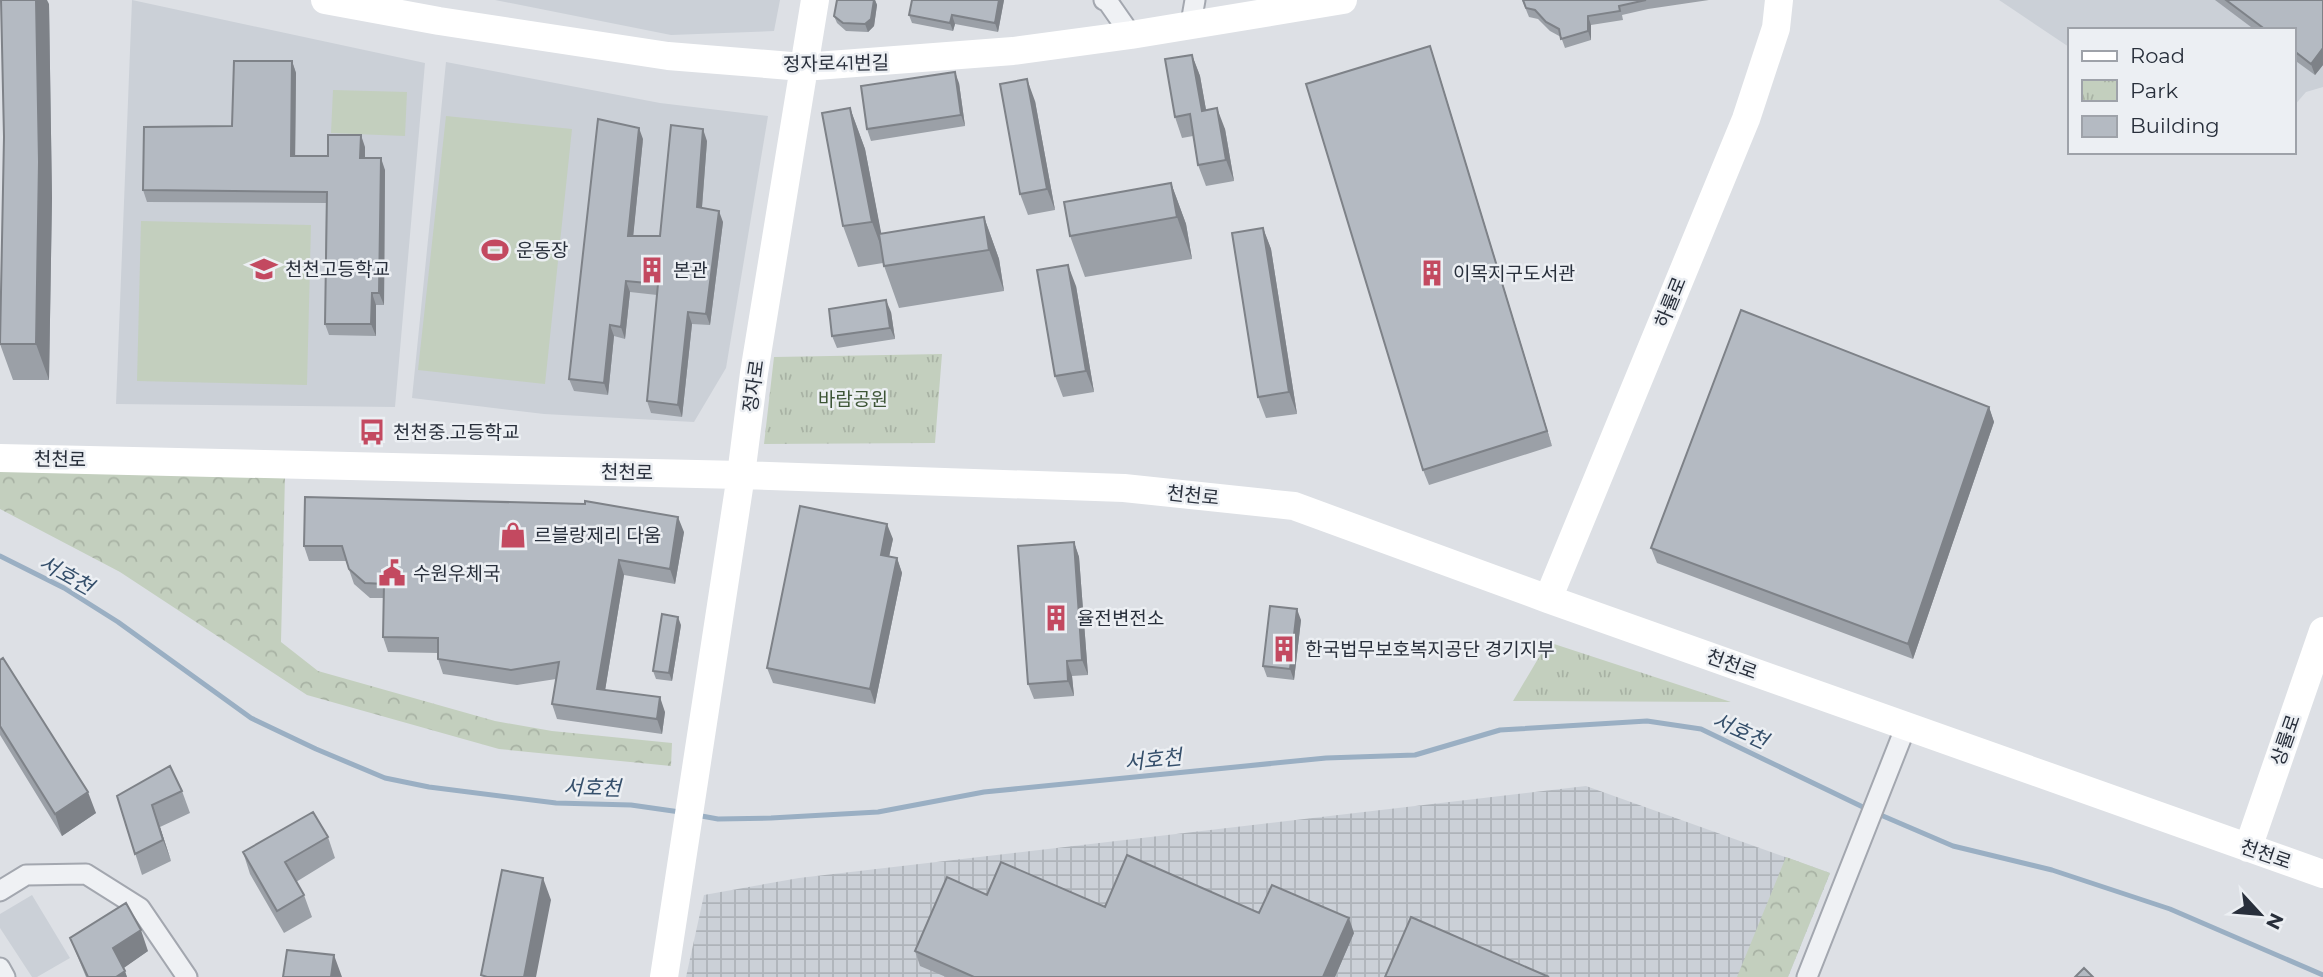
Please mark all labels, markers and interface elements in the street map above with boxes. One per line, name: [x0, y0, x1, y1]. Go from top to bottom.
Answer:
legend: [2068, 28, 2295, 154]
text: Road: [2130, 43, 2185, 68]
street label: 정자로41번길: [783, 51, 889, 76]
text: Park: [2130, 78, 2178, 103]
text: Building: [2130, 113, 2220, 138]
sports icon: 운동장: [480, 235, 510, 265]
place label: 운동장: [516, 239, 568, 262]
school or university icon: 천천고등학교: [249, 254, 279, 284]
building icon: 본관: [637, 255, 667, 285]
place label: 천천고등학교: [285, 258, 390, 281]
building icon: 이목지구도서관: [1417, 258, 1447, 288]
place label: 본관: [673, 259, 708, 282]
place label: 이목지구도서관: [1453, 262, 1575, 285]
street label: 하률로: [1650, 274, 1691, 331]
street label: 정자로: [738, 358, 769, 414]
park label: 바람공원: [818, 388, 888, 411]
bus stop icon: 천천중.고등학교: [357, 417, 387, 447]
place label: 천천중.고등학교: [393, 421, 519, 444]
street label: 천천로: [34, 448, 86, 471]
street label: 천천로: [601, 461, 653, 484]
street label: 천천로: [1166, 481, 1220, 510]
shop icon: 르블랑제리 다움: [498, 520, 528, 550]
place label: 르블랑제리 다움: [534, 524, 661, 547]
water label: 서호천: [35, 550, 100, 601]
public building icon: 수원우체국: [377, 558, 407, 588]
place label: 수원우체국: [413, 562, 500, 585]
building icon: 율전변전소: [1041, 603, 1071, 633]
place label: 율전변전소: [1077, 607, 1164, 630]
building icon: 한국법무보호복지공단 경기지부: [1269, 634, 1299, 664]
place label: 한국법무보호복지공단 경기지부: [1305, 638, 1555, 661]
street label: 천천로: [1703, 645, 1760, 684]
water label: 서호천: [1709, 707, 1774, 755]
street label: 상률로: [2266, 712, 2305, 769]
water label: 서호천: [1123, 744, 1186, 775]
water label: 서호천: [563, 774, 624, 801]
street label: 천천로: [2237, 835, 2294, 874]
north arrow: [2225, 879, 2295, 949]
text: N: [2261, 909, 2289, 933]

